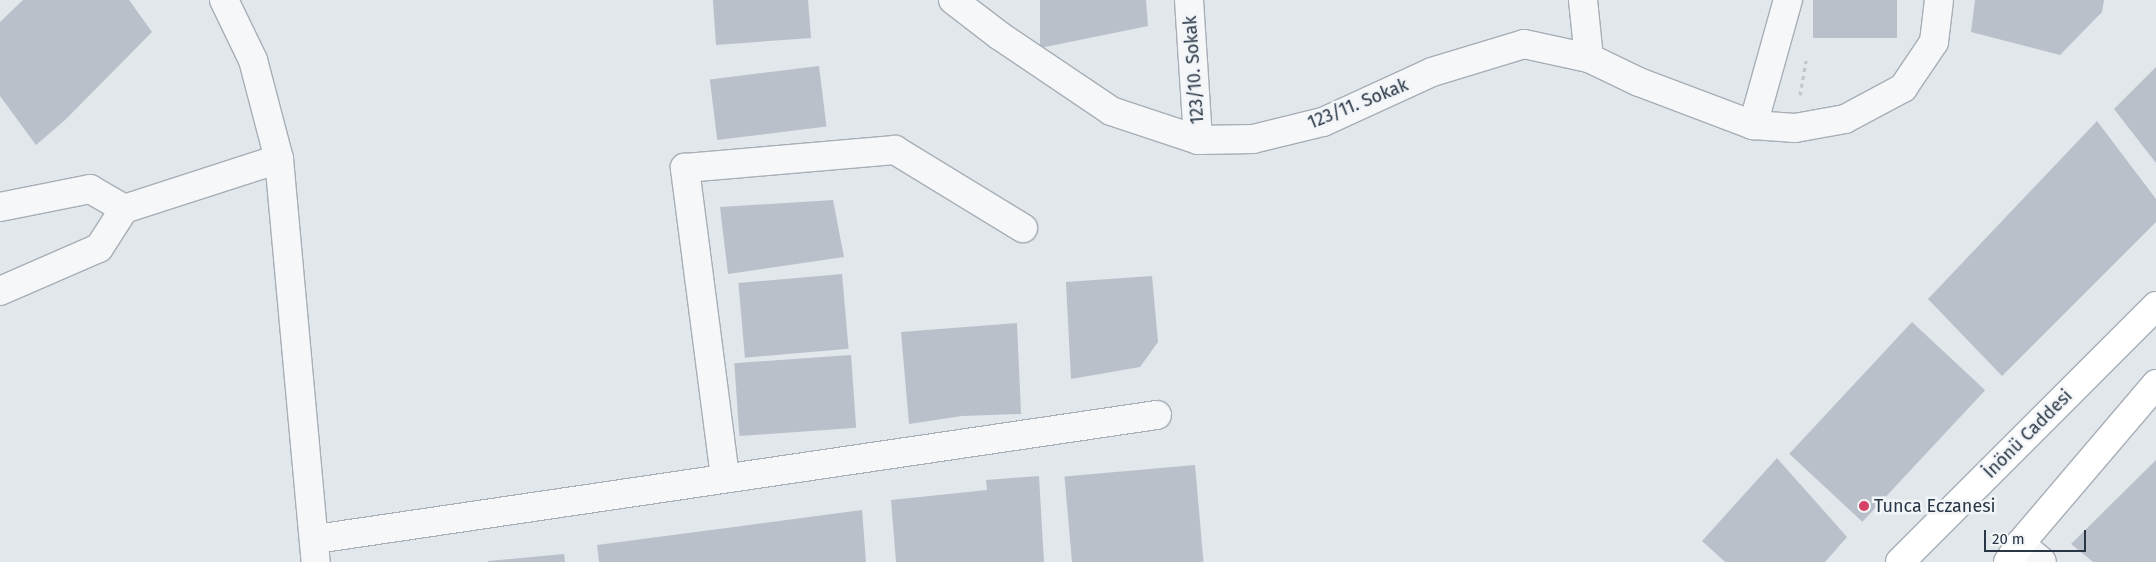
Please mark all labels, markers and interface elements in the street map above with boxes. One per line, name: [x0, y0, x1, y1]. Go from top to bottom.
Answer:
street label: 123/10. Sokak: [1179, 15, 1209, 125]
street label: 123/11. Sokak: [1305, 74, 1411, 134]
street label: İnönü Caddesi: [1979, 385, 2077, 483]
place label: Tunca Eczanesi: [1874, 495, 1996, 517]
marker: Tunca Eczanesi: [1858, 500, 1870, 512]
scale bar: [1986, 520, 2088, 552]
text: 20 m: [1992, 530, 2025, 548]

